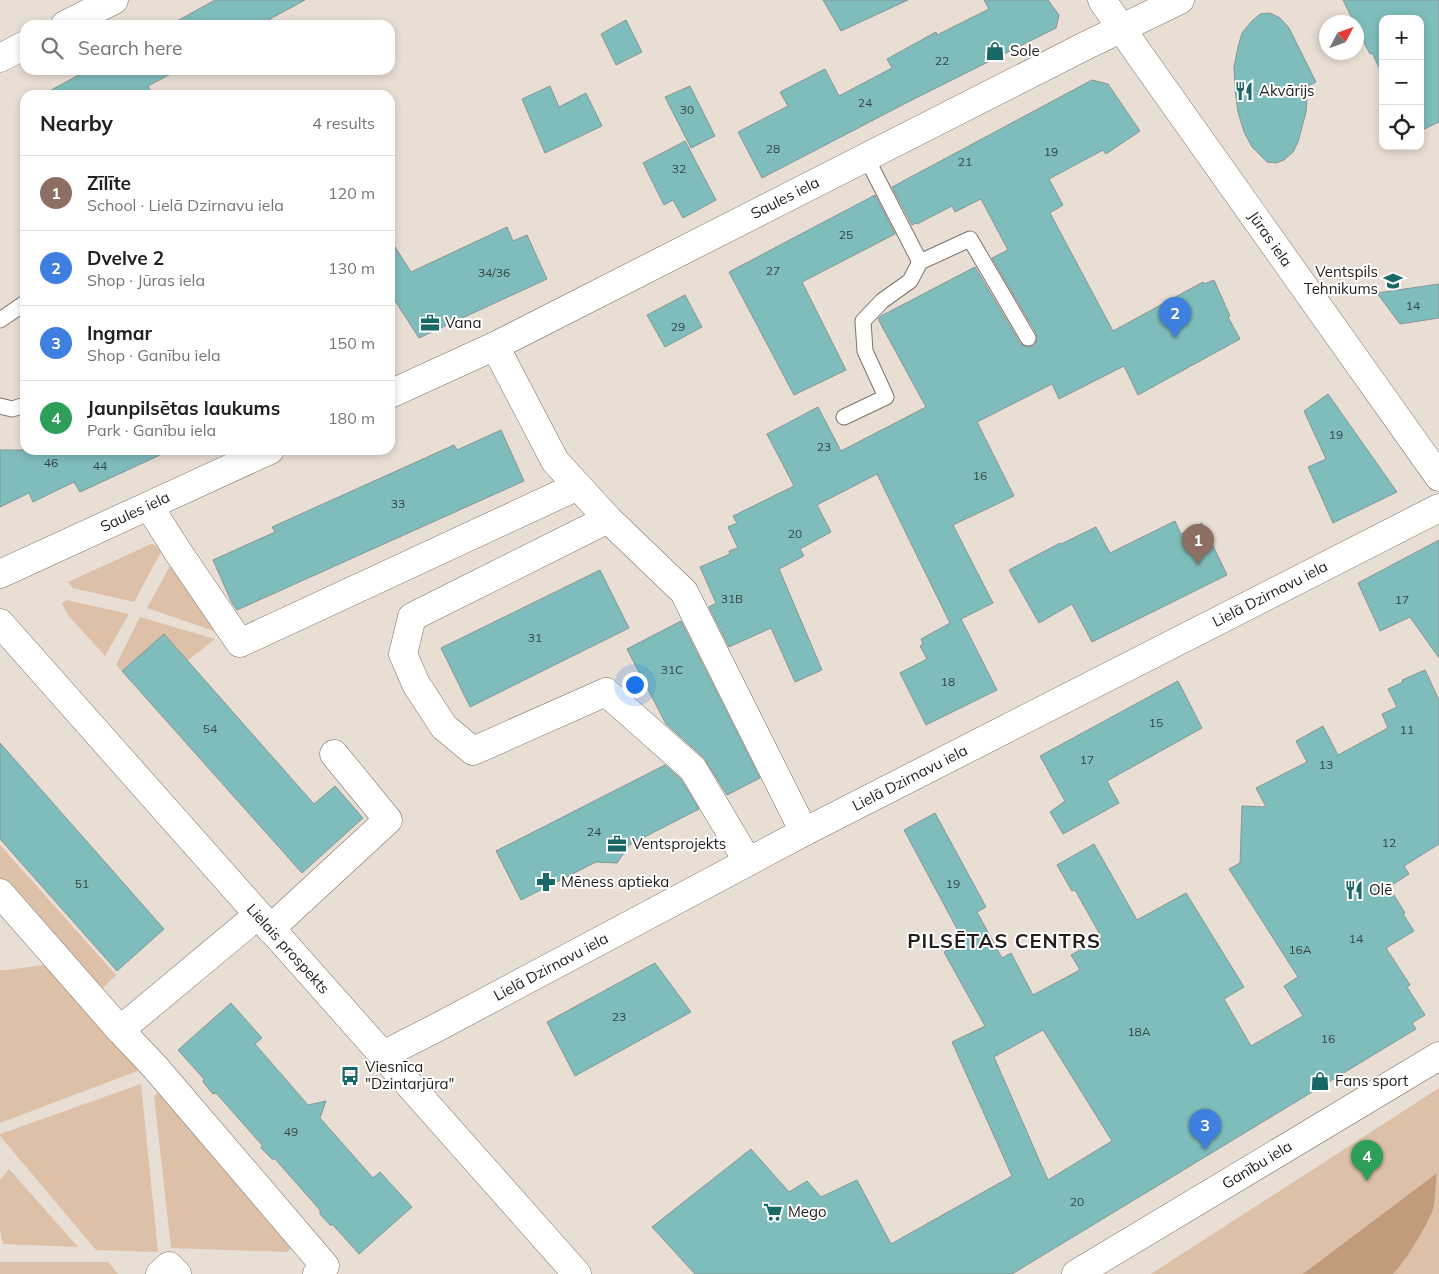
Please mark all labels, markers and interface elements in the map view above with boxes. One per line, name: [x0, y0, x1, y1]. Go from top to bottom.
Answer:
north arrow: [1319, 15, 1364, 60]
map controls: [1379, 15, 1424, 150]
button: +: [1379, 15, 1424, 60]
search box: [20, 20, 395, 75]
icon: search: [38, 34, 66, 62]
text: Search here: [78, 36, 182, 60]
shop icon: Sole: [984, 40, 1006, 62]
place label: Sole: [1010, 41, 1040, 60]
house number: 22: [935, 53, 949, 68]
button: −: [1379, 60, 1424, 105]
restaurant icon: Akvārijs: [1233, 80, 1255, 102]
place label: Akvārijs: [1259, 81, 1315, 100]
house number: 24: [858, 95, 872, 110]
house number: 30: [680, 102, 694, 117]
button: locate: [1379, 105, 1424, 150]
text: Nearby: [40, 110, 113, 136]
text: 4 results: [312, 113, 375, 133]
house number: 28: [766, 141, 780, 156]
house number: 19: [1044, 144, 1058, 159]
house number: 21: [958, 154, 972, 169]
house number: 32: [672, 161, 686, 176]
text: Zīlīte: [87, 171, 131, 195]
street label: Saules iela: [747, 172, 822, 223]
text: 1: [51, 183, 61, 203]
text: 120 m: [328, 183, 375, 203]
text: School · Lielā Dzirnavu iela: [87, 195, 284, 215]
street label: Jūras iela: [1244, 207, 1296, 270]
house number: 25: [839, 227, 853, 242]
text: Dvelve 2: [87, 246, 164, 270]
text: 2: [51, 258, 61, 278]
text: 130 m: [328, 258, 375, 278]
place label: Ventspils Tehnikums: [1304, 262, 1378, 298]
house number: 27: [766, 263, 780, 278]
house number: 34/36: [478, 265, 510, 280]
text: Shop · Jūras iela: [87, 270, 205, 290]
school or university icon: Ventspils Tehnikums: [1382, 270, 1404, 292]
pin: 2: [1159, 297, 1191, 338]
house number: 14: [1406, 298, 1420, 313]
office icon: Vana: [419, 312, 441, 334]
place label: Vana: [445, 313, 481, 332]
house number: 29: [671, 319, 685, 334]
text: Ingmar: [87, 321, 152, 345]
text: 3: [51, 333, 61, 353]
text: 150 m: [328, 333, 375, 353]
text: Shop · Ganību iela: [87, 345, 221, 365]
text: Jaunpilsētas laukums: [87, 396, 280, 420]
text: 4: [51, 408, 61, 428]
text: 180 m: [328, 408, 375, 428]
text: Park · Ganību iela: [87, 420, 216, 440]
house number: 19: [1329, 427, 1343, 442]
house number: 23: [817, 439, 831, 454]
house number: 46: [44, 455, 58, 470]
house number: 44: [93, 458, 107, 473]
house number: 16: [973, 468, 987, 483]
street label: Saules iela: [97, 487, 173, 536]
house number: 33: [391, 496, 405, 511]
pin: 1: [1182, 524, 1214, 565]
house number: 20: [788, 526, 802, 541]
street label: Lielā Dzirnavu iela: [1209, 556, 1331, 631]
house number: 31B: [721, 591, 743, 606]
house number: 17: [1395, 592, 1409, 607]
house number: 31: [528, 630, 542, 645]
house number: 31C: [661, 662, 683, 677]
your location: [622, 672, 648, 698]
house number: 18: [941, 674, 955, 689]
house number: 15: [1149, 715, 1163, 730]
house number: 54: [203, 721, 217, 736]
house number: 11: [1400, 722, 1414, 737]
street label: Lielā Dzirnavu iela: [849, 740, 971, 815]
house number: 17: [1080, 752, 1094, 767]
house number: 13: [1319, 757, 1333, 772]
house number: 24: [587, 824, 601, 839]
office icon: Ventsprojekts: [606, 833, 628, 855]
place label: Ventsprojekts: [632, 834, 726, 853]
house number: 12: [1382, 835, 1396, 850]
pharmacy icon: Mēness aptieka: [535, 871, 557, 893]
place label: Mēness aptieka: [561, 872, 669, 891]
house number: 51: [75, 876, 89, 891]
house number: 19: [946, 876, 960, 891]
restaurant icon: Olē: [1343, 879, 1365, 901]
place label: Olē: [1369, 880, 1392, 899]
street label: Lielais prospekts: [243, 900, 334, 998]
street label: Lielā Dzirnavu iela: [490, 928, 611, 1005]
district label: PILSĒTAS CENTRS: [907, 928, 1101, 953]
house number: 14: [1349, 931, 1363, 946]
house number: 16A: [1288, 942, 1312, 957]
house number: 23: [612, 1009, 626, 1024]
house number: 18A: [1127, 1024, 1151, 1039]
house number: 16: [1321, 1031, 1335, 1046]
place label: Viesnīca "Dzintarjūra": [365, 1057, 454, 1093]
bus stop icon: Viesnīca "Dzintarjūra": [339, 1065, 361, 1087]
shop icon: Fans sport: [1309, 1070, 1331, 1092]
place label: Fans sport: [1335, 1071, 1408, 1090]
pin: 3: [1189, 1109, 1221, 1150]
house number: 49: [284, 1124, 298, 1139]
street label: Ganību iela: [1218, 1136, 1295, 1193]
pin: 4: [1351, 1140, 1383, 1181]
house number: 20: [1070, 1194, 1084, 1209]
supermarket icon: Mego: [762, 1201, 784, 1223]
place label: Mego: [788, 1202, 827, 1221]

